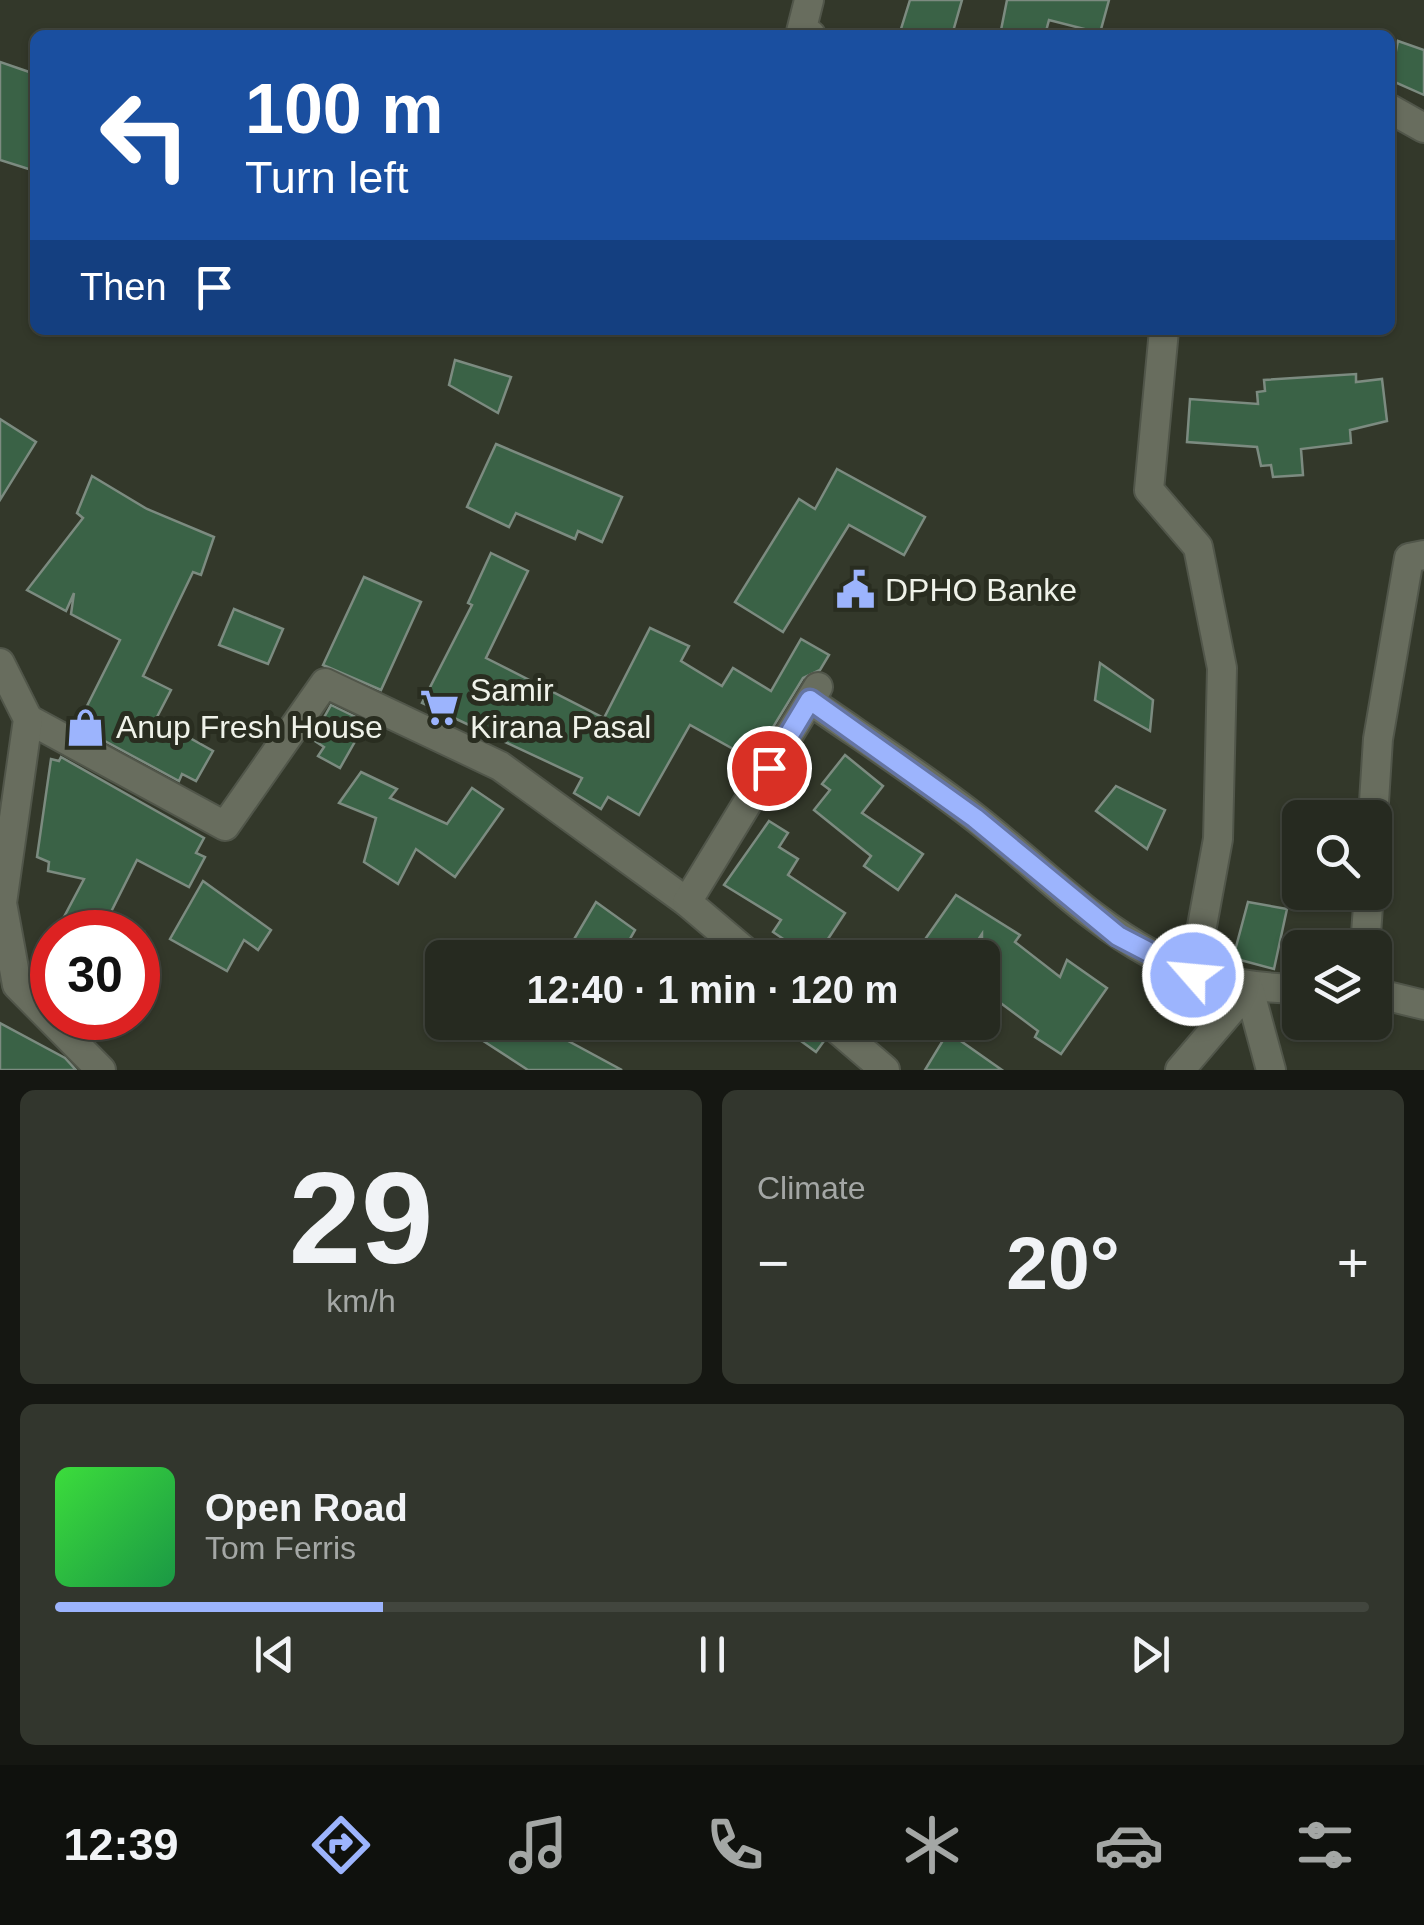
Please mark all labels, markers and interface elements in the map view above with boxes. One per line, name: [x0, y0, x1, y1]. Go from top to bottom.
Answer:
icon: left: [80, 70, 210, 200]
text: 100 m: [245, 70, 443, 148]
text: Turn left: [245, 152, 408, 203]
icon: arrive: [187, 260, 242, 315]
text: Then: [80, 266, 167, 308]
public building icon: DPHO Banke: [834, 569, 876, 611]
place label: DPHO Banke: [885, 572, 1077, 608]
place label: Samir Kirana Pasal: [470, 672, 651, 745]
supermarket icon: Samir Kirana Pasal: [419, 687, 461, 729]
shop icon: Anup Fresh House: [65, 706, 107, 748]
place label: Anup Fresh House: [116, 709, 383, 745]
pin: [727, 726, 812, 811]
icon: arrive: [742, 741, 797, 796]
map controls: [1282, 800, 1392, 1040]
button: search: [1282, 800, 1392, 910]
speed limit sign: 30: [30, 910, 160, 1040]
position arrow: [1141, 923, 1245, 1027]
button: layers: [1282, 930, 1392, 1040]
text: 12:40 · 1 min · 120 m: [527, 969, 898, 1011]
text: 29: [289, 1145, 433, 1291]
text: Climate: [757, 1170, 865, 1206]
text: 20°: [1006, 1221, 1120, 1305]
text: −: [757, 1232, 789, 1294]
text: +: [1337, 1232, 1369, 1294]
text: km/h: [326, 1283, 396, 1319]
text: Open Road: [205, 1487, 408, 1529]
text: Tom Ferris: [205, 1530, 356, 1566]
icon: previous: [247, 1627, 302, 1682]
icon: pause: [685, 1627, 740, 1682]
icon: next: [1123, 1627, 1178, 1682]
icon: directions: [306, 1810, 376, 1880]
icon: music: [503, 1810, 573, 1880]
icon: phone: [700, 1810, 770, 1880]
icon: climate: [897, 1810, 967, 1880]
icon: car: [1094, 1810, 1164, 1880]
icon: filters: [1290, 1810, 1360, 1880]
text: 12:39: [63, 1819, 179, 1870]

